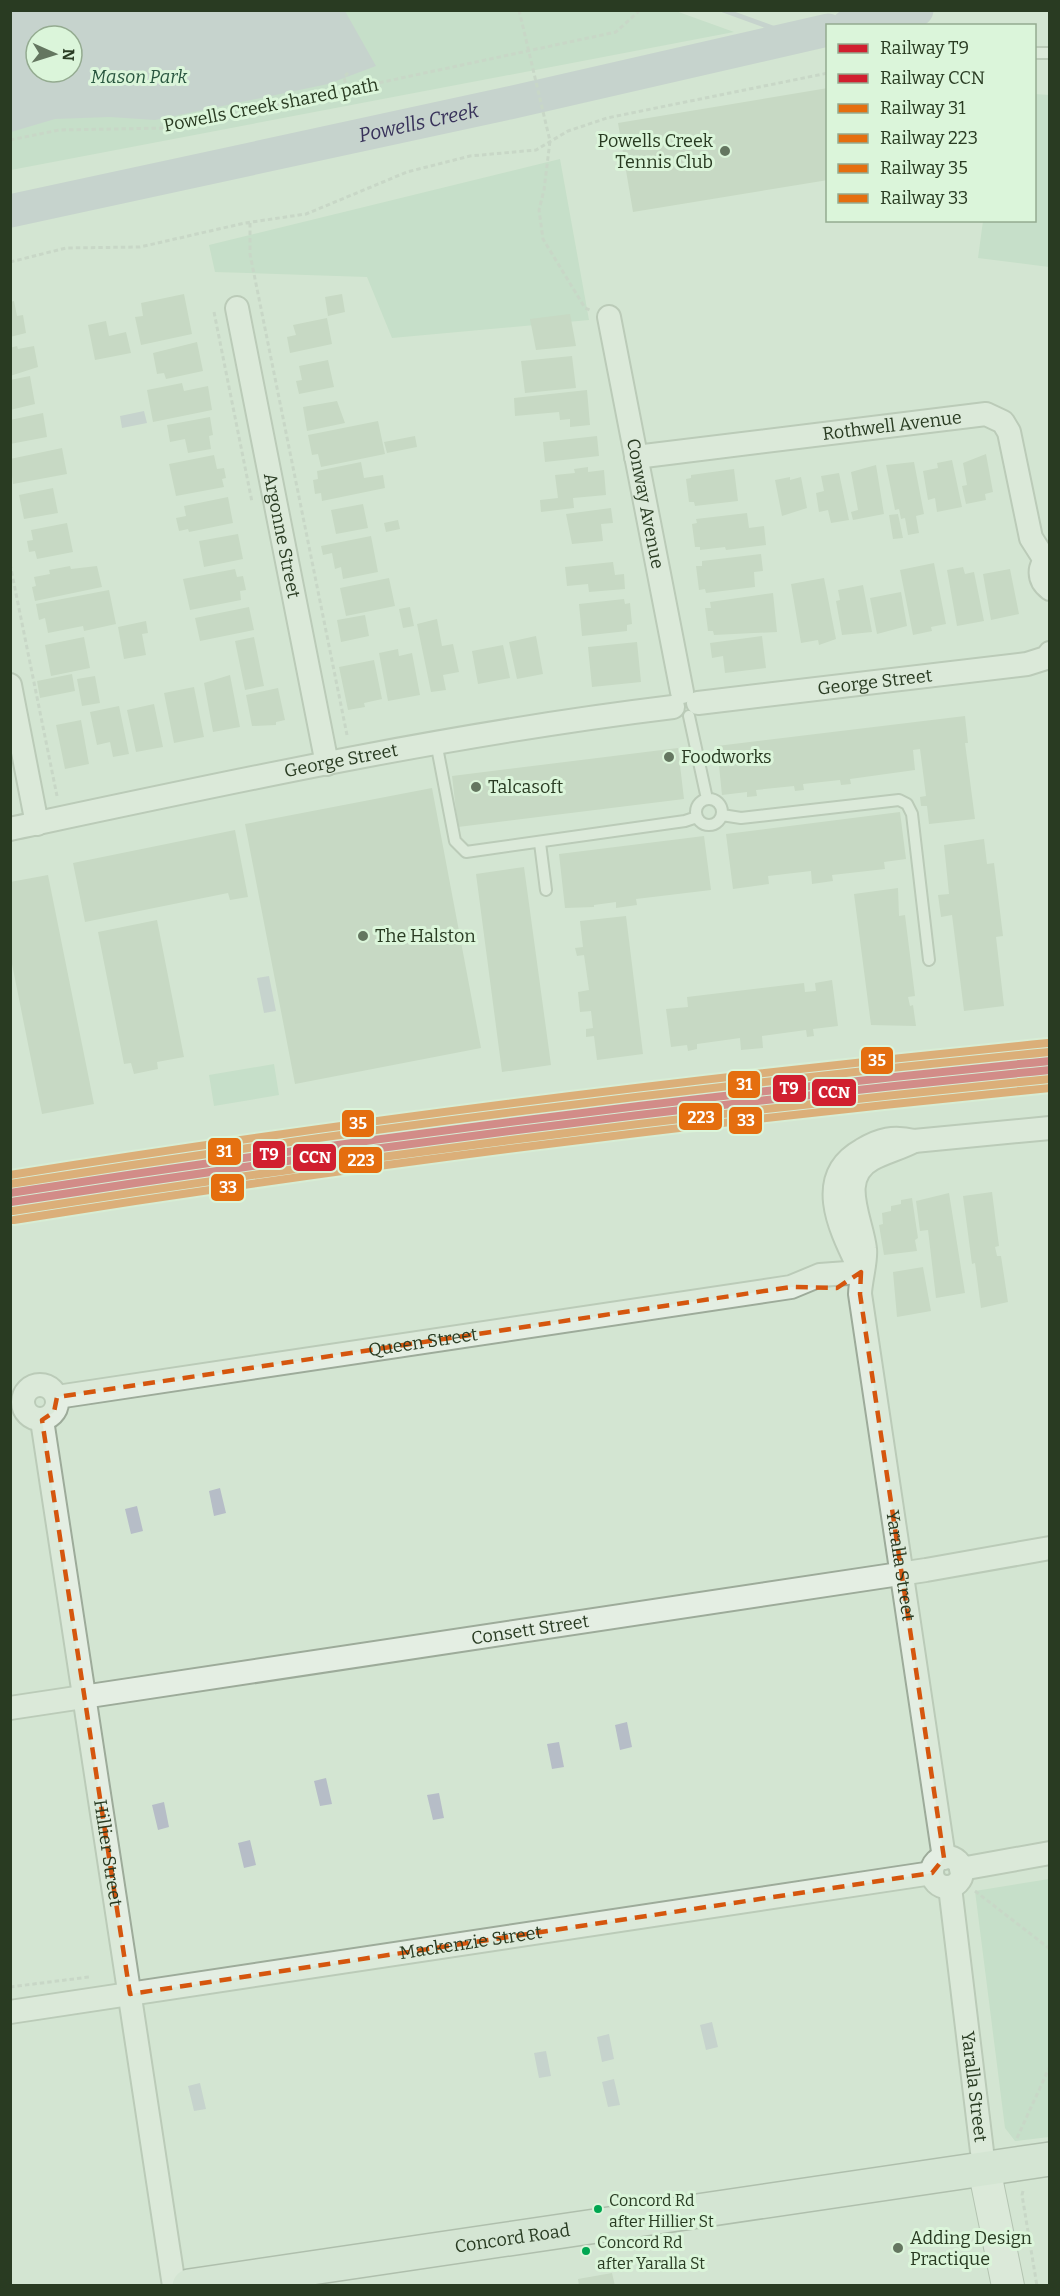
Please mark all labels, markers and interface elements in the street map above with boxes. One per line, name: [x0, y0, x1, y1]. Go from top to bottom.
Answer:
north arrow: [24, 24, 84, 84]
legend: [826, 24, 1036, 222]
text: Railway T9: [880, 37, 969, 59]
text: N: [59, 48, 78, 61]
park label: Mason Park: [91, 66, 187, 88]
text: Railway CCN: [880, 67, 985, 89]
street label: Powells Creek shared path: [162, 73, 380, 137]
text: Railway 31: [880, 97, 966, 119]
water label: Powells Creek: [356, 98, 481, 147]
text: Railway 223: [880, 127, 978, 149]
place label: Powells Creek Tennis Club: [598, 130, 714, 173]
marker: Powells Creek Tennis Club: [718, 144, 732, 158]
text: Railway 35: [880, 157, 968, 179]
text: Railway 33: [880, 187, 968, 209]
street label: Rothwell Avenue: [821, 406, 963, 445]
street label: Conway Avenue: [622, 436, 669, 571]
street label: Argonne Street: [259, 471, 305, 601]
street label: George Street: [816, 664, 934, 700]
street label: George Street: [282, 739, 400, 782]
place label: Foodworks: [681, 746, 772, 768]
marker: Foodworks: [662, 750, 676, 764]
place label: Talcasoft: [488, 776, 564, 798]
marker: Talcasoft: [469, 780, 483, 794]
place label: The Halston: [375, 925, 476, 947]
marker: The Halston: [356, 929, 370, 943]
line badge: 35: [860, 1046, 894, 1075]
text: 35: [868, 1051, 886, 1070]
line badge: 31: [727, 1070, 761, 1099]
line badge: T9: [772, 1074, 807, 1103]
text: 31: [736, 1075, 752, 1094]
line badge: CCN: [811, 1078, 857, 1107]
text: T9: [779, 1079, 799, 1098]
text: CCN: [818, 1083, 850, 1102]
line badge: 223: [678, 1102, 723, 1131]
line badge: 33: [728, 1106, 763, 1135]
text: 223: [687, 1108, 715, 1127]
line badge: 35: [341, 1109, 375, 1138]
text: 33: [737, 1111, 755, 1130]
text: 35: [349, 1114, 367, 1133]
line badge: 31: [207, 1137, 242, 1166]
line badge: T9: [252, 1140, 286, 1169]
text: 31: [216, 1142, 232, 1161]
line badge: CCN: [292, 1143, 337, 1172]
text: T9: [259, 1145, 279, 1164]
line badge: 223: [338, 1146, 383, 1174]
text: CCN: [299, 1148, 331, 1167]
text: 223: [347, 1151, 375, 1170]
line badge: 33: [210, 1173, 245, 1202]
text: 33: [219, 1178, 237, 1197]
street label: Queen Street: [367, 1323, 480, 1361]
street label: Yaralla Street: [881, 1509, 920, 1623]
street label: Consett Street: [470, 1610, 591, 1649]
street label: Hillier Street: [89, 1798, 127, 1908]
street label: Mackenzie Street: [398, 1921, 544, 1964]
street label: Yaralla Street: [957, 2030, 992, 2144]
place label: Concord Rd after Hillier St: [609, 2191, 714, 2231]
marker: Concord Rd after Hillier St: [592, 2203, 604, 2215]
street label: Concord Road: [453, 2219, 572, 2258]
place label: Adding Design Practique: [910, 2227, 1033, 2270]
place label: Concord Rd after Yaralla St: [597, 2233, 705, 2273]
marker: Adding Design Practique: [891, 2241, 905, 2255]
marker: Concord Rd after Yaralla St: [580, 2245, 592, 2257]

